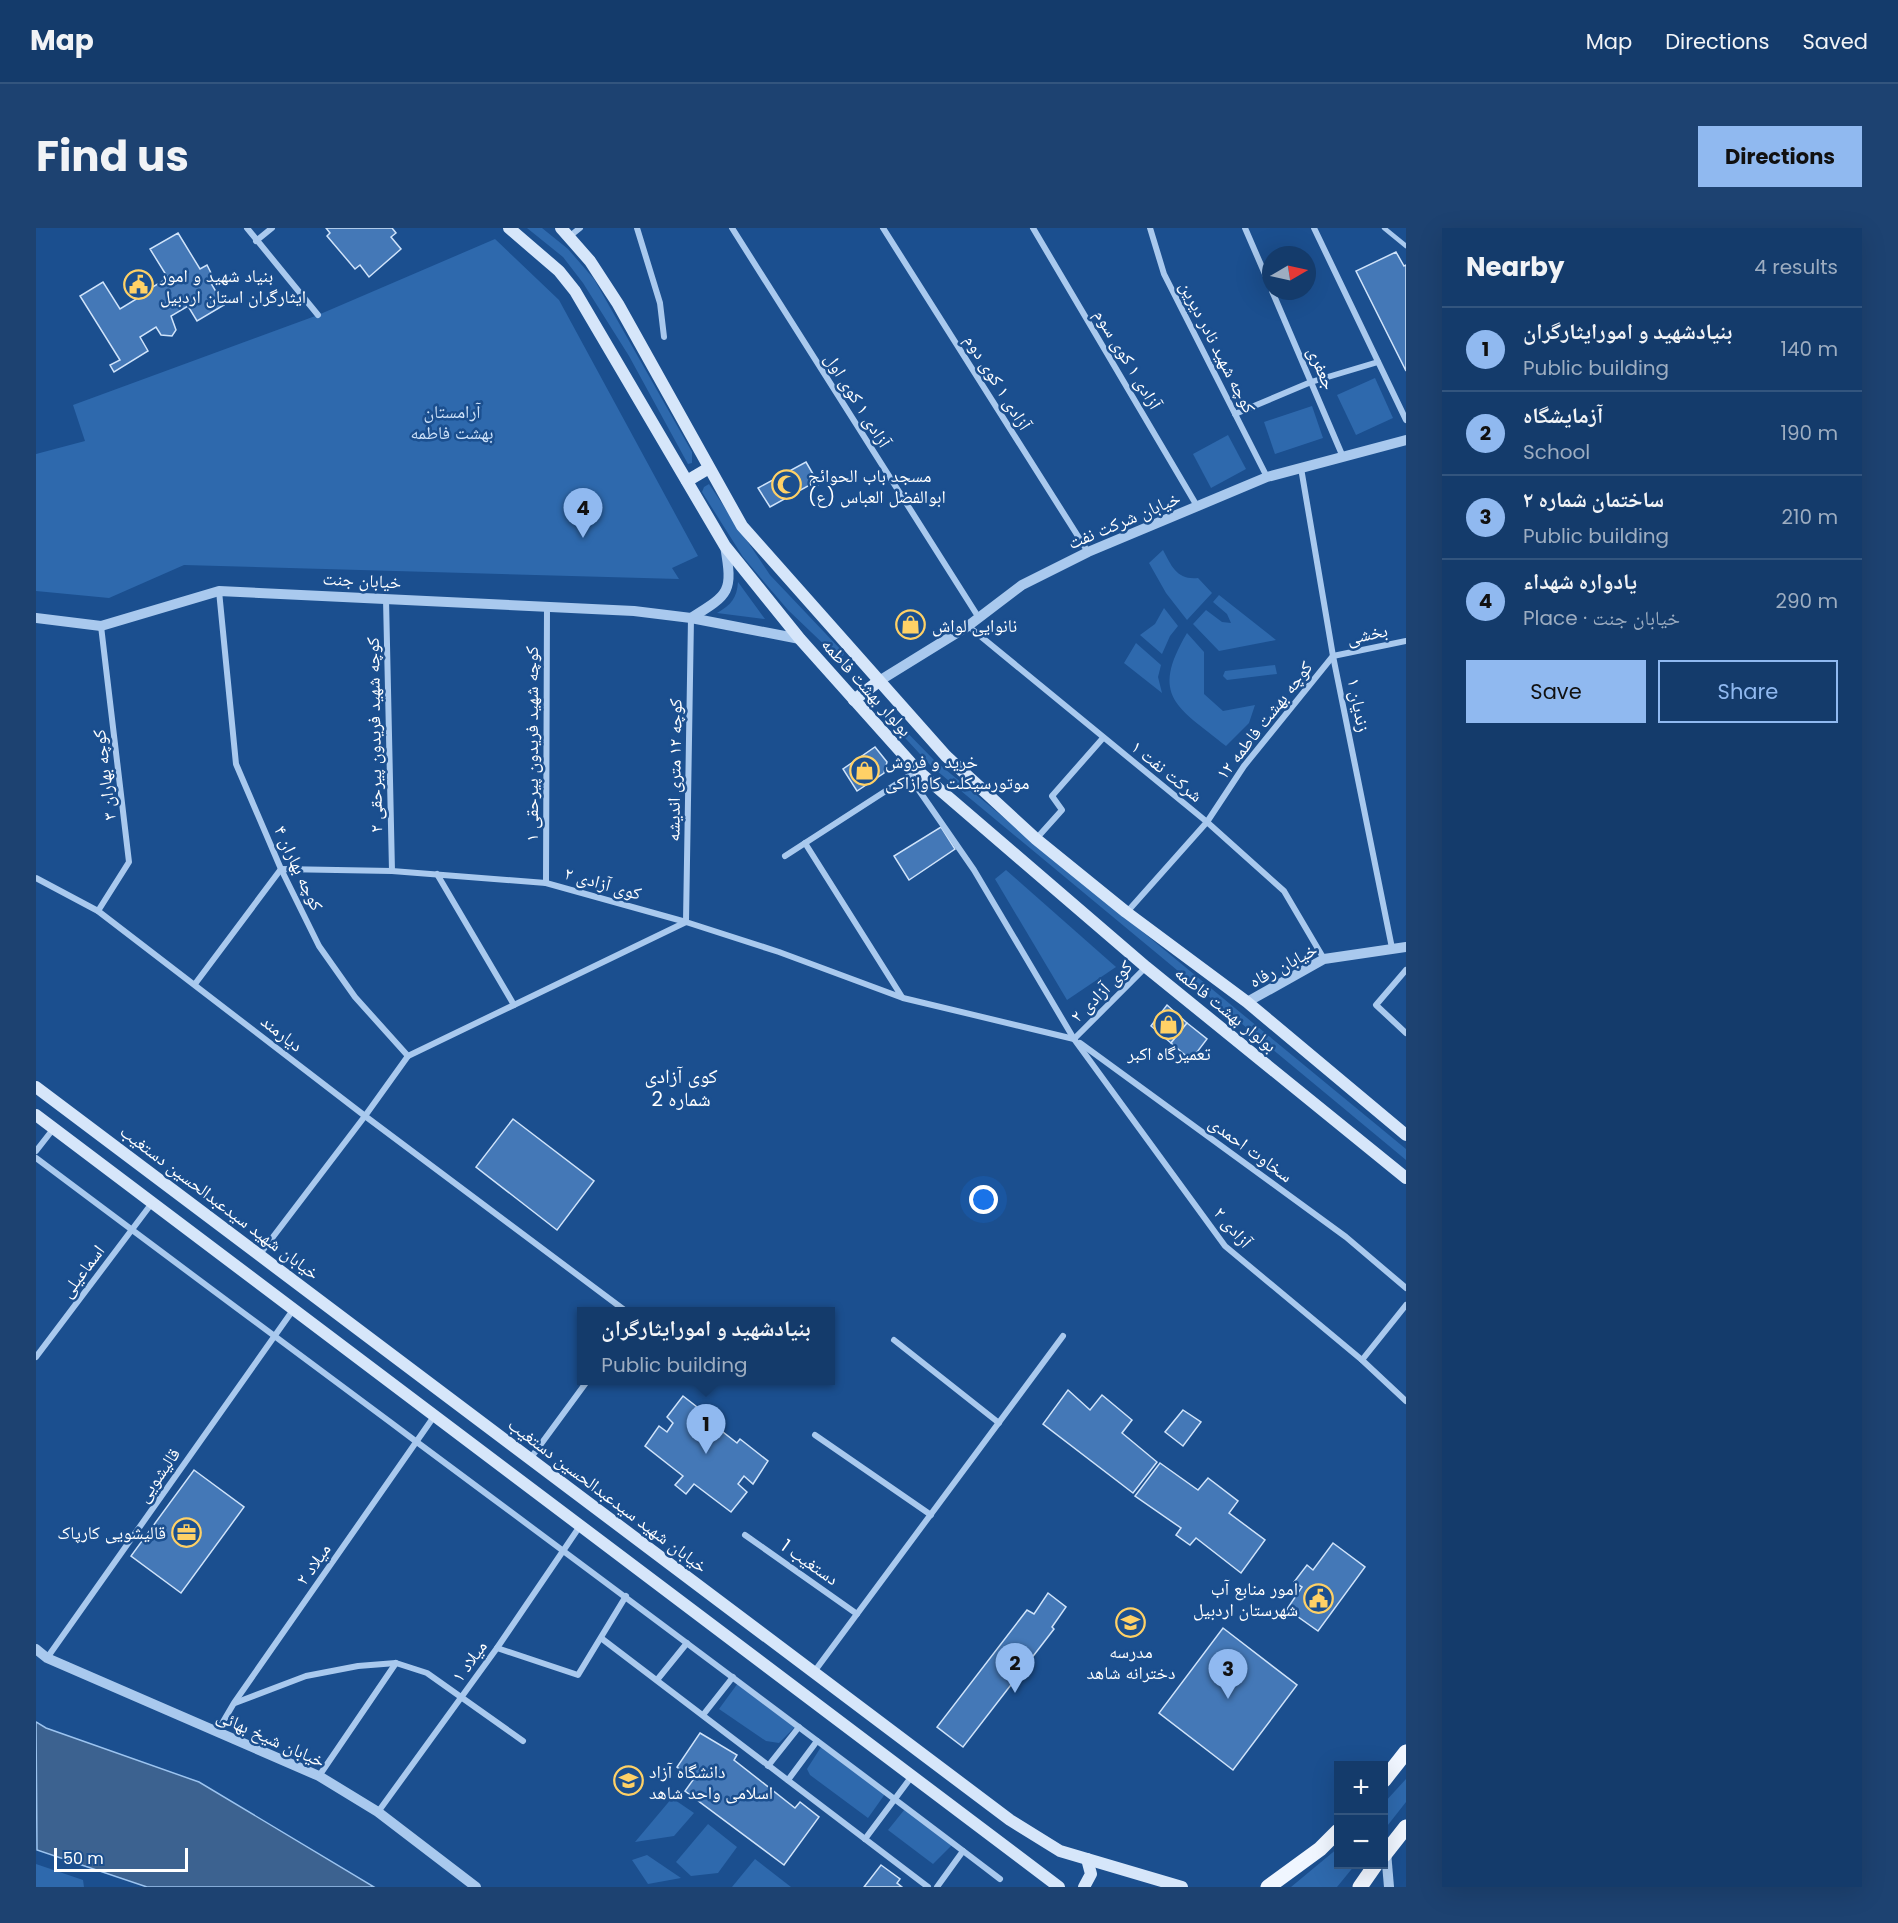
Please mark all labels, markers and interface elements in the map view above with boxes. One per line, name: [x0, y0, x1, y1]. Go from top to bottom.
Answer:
text: Map: [30, 21, 94, 60]
text: Map: [1586, 27, 1632, 56]
text: Directions: [1665, 27, 1769, 56]
text: Saved: [1802, 27, 1868, 56]
button: Directions: [1698, 126, 1862, 187]
text: Find us: [36, 127, 189, 186]
north arrow: [1262, 246, 1316, 300]
text: Nearby: [1466, 249, 1564, 285]
text: 4 results: [1754, 253, 1838, 281]
place label: بنیاد شهید و امور ایثارگران استان اردبیل: [159, 263, 306, 309]
public building icon: بنیاد شهید و امور ایثارگران استان اردبیل: [123, 269, 155, 301]
street label: کوچه شهید نادر دیرین: [1174, 277, 1262, 418]
street label: آزادی ۱ کوی سوم: [1088, 304, 1168, 414]
text: بنیادشهید و امورایثارگران: [1523, 316, 1732, 347]
street label: آزادی ۱ کوی دوم: [959, 329, 1038, 435]
text: 1: [1482, 335, 1489, 363]
text: 140 m: [1781, 335, 1838, 363]
street label: جعفری: [1302, 343, 1342, 393]
street label: آزادی ۱ کوی اول: [819, 348, 897, 452]
text: Public building: [1523, 354, 1669, 382]
park label: آرامستان بهشت فاطمه: [411, 399, 493, 445]
text: آزمایشگاه: [1523, 400, 1603, 431]
text: 2: [1480, 419, 1491, 447]
text: 190 m: [1781, 419, 1838, 447]
text: School: [1523, 438, 1590, 466]
place label: مسجد باب الحوائج ابوالفضل العباس (ع): [808, 463, 946, 509]
mosque icon: مسجد باب الحوائج ابوالفضل العباس (ع): [771, 469, 803, 501]
text: ساختمان شماره ۲: [1523, 484, 1664, 515]
street label: خیابان شرکت نفت: [1064, 485, 1184, 555]
pin: 4: [564, 488, 602, 538]
text: 3: [1479, 503, 1492, 531]
text: 210 m: [1782, 503, 1838, 531]
text: Public building: [1523, 522, 1669, 550]
street label: خیابان جنت: [322, 565, 402, 595]
text: یادواره شهداء: [1523, 566, 1637, 597]
text: 4: [1479, 587, 1492, 615]
text: 290 m: [1775, 587, 1838, 615]
text: Place · خیابان جنت: [1523, 604, 1680, 632]
shop icon: نانوایی لواش: [895, 609, 927, 641]
place label: نانوایی لواش: [932, 613, 1017, 638]
street label: بخشی: [1344, 617, 1390, 651]
street label: بولوار بهشت فاطمه: [816, 632, 918, 742]
street label: کوچه شهید فریدون پیرحقی ۲: [360, 636, 388, 833]
street label: کوچه شهید فریدون پیرحقی ۱: [519, 646, 544, 842]
street label: کوچه بهشت فاطمه ۱۲: [1210, 655, 1319, 784]
button: Save: [1466, 660, 1646, 723]
button: Share: [1658, 660, 1838, 723]
street label: زندیان ۱: [1342, 676, 1376, 734]
street label: کوچه ۱۲ متری اندیشه: [660, 698, 688, 842]
street label: کوچه بهاران ۳: [86, 728, 122, 822]
street label: شرکت نفت ۱: [1126, 734, 1208, 808]
place label: خرید و فروش موتورسیکلت کاوازاکی: [885, 749, 1030, 795]
shop icon: خرید و فروش موتورسیکلت کاوازاکی: [848, 755, 880, 787]
street label: کوچه بهاران ۴: [268, 821, 330, 915]
street label: کوی آزادی ۲: [562, 860, 645, 906]
street label: خیابان رفاه: [1245, 937, 1321, 993]
street label: کوی آزادی ۲: [1064, 954, 1138, 1028]
street label: بولوار بهشت فاطمه: [1170, 960, 1282, 1058]
shop icon: تعمیرگاه اکبر: [1153, 1008, 1185, 1040]
street label: دیارمند: [256, 1009, 308, 1057]
place label: تعمیرگاه اکبر: [1126, 1041, 1211, 1066]
district label: کوی آزادی شماره 2: [644, 1062, 718, 1113]
street label: سخاوت احمدی: [1204, 1110, 1298, 1188]
street label: خیابان شهید سیدعبدالحسین دستغیب: [115, 1119, 325, 1285]
your location: [969, 1185, 998, 1214]
street label: آزادی ۲: [1208, 1201, 1258, 1253]
street label: اسماعیلی: [54, 1239, 110, 1303]
popup: [577, 1307, 835, 1385]
text: بنیادشهید و امورایثارگران: [601, 1313, 811, 1344]
text: Public building: [601, 1351, 747, 1379]
pin: 1: [686, 1404, 726, 1454]
street label: خیابان شهید سیدعبدالحسین دستغیب: [503, 1412, 713, 1578]
street label: قالیشویی: [130, 1443, 186, 1507]
office icon: قالیشویی کارپاک: [171, 1516, 203, 1548]
place label: قالیشویی کارپاک: [57, 1520, 166, 1545]
street label: دستغیب 1: [776, 1533, 844, 1591]
street label: میلاد ۲: [290, 1538, 336, 1590]
place label: امور منابع آب شهرستان اردبیل: [1193, 1576, 1298, 1622]
public building icon: امور منابع آب شهرستان اردبیل: [1303, 1582, 1335, 1614]
school or university icon: مدرسه دخترانه شاهد: [1115, 1606, 1147, 1638]
street label: میلاد ۱: [445, 1635, 493, 1687]
place label: مدرسه دخترانه شاهد: [1087, 1639, 1175, 1685]
pin: 2: [996, 1644, 1034, 1693]
pin: 3: [1208, 1650, 1248, 1699]
street label: خیابان شیخ بهائی: [213, 1703, 329, 1773]
place label: دانشگاه آزاد اسلامی واحد شاهد: [649, 1759, 773, 1805]
map controls: [1334, 1761, 1388, 1869]
button: +: [1334, 1761, 1388, 1815]
school or university icon: دانشگاه آزاد اسلامی واحد شاهد: [612, 1765, 644, 1797]
button: −: [1334, 1815, 1388, 1869]
scale bar: [54, 1845, 188, 1872]
text: 50 m: [63, 1847, 104, 1870]

